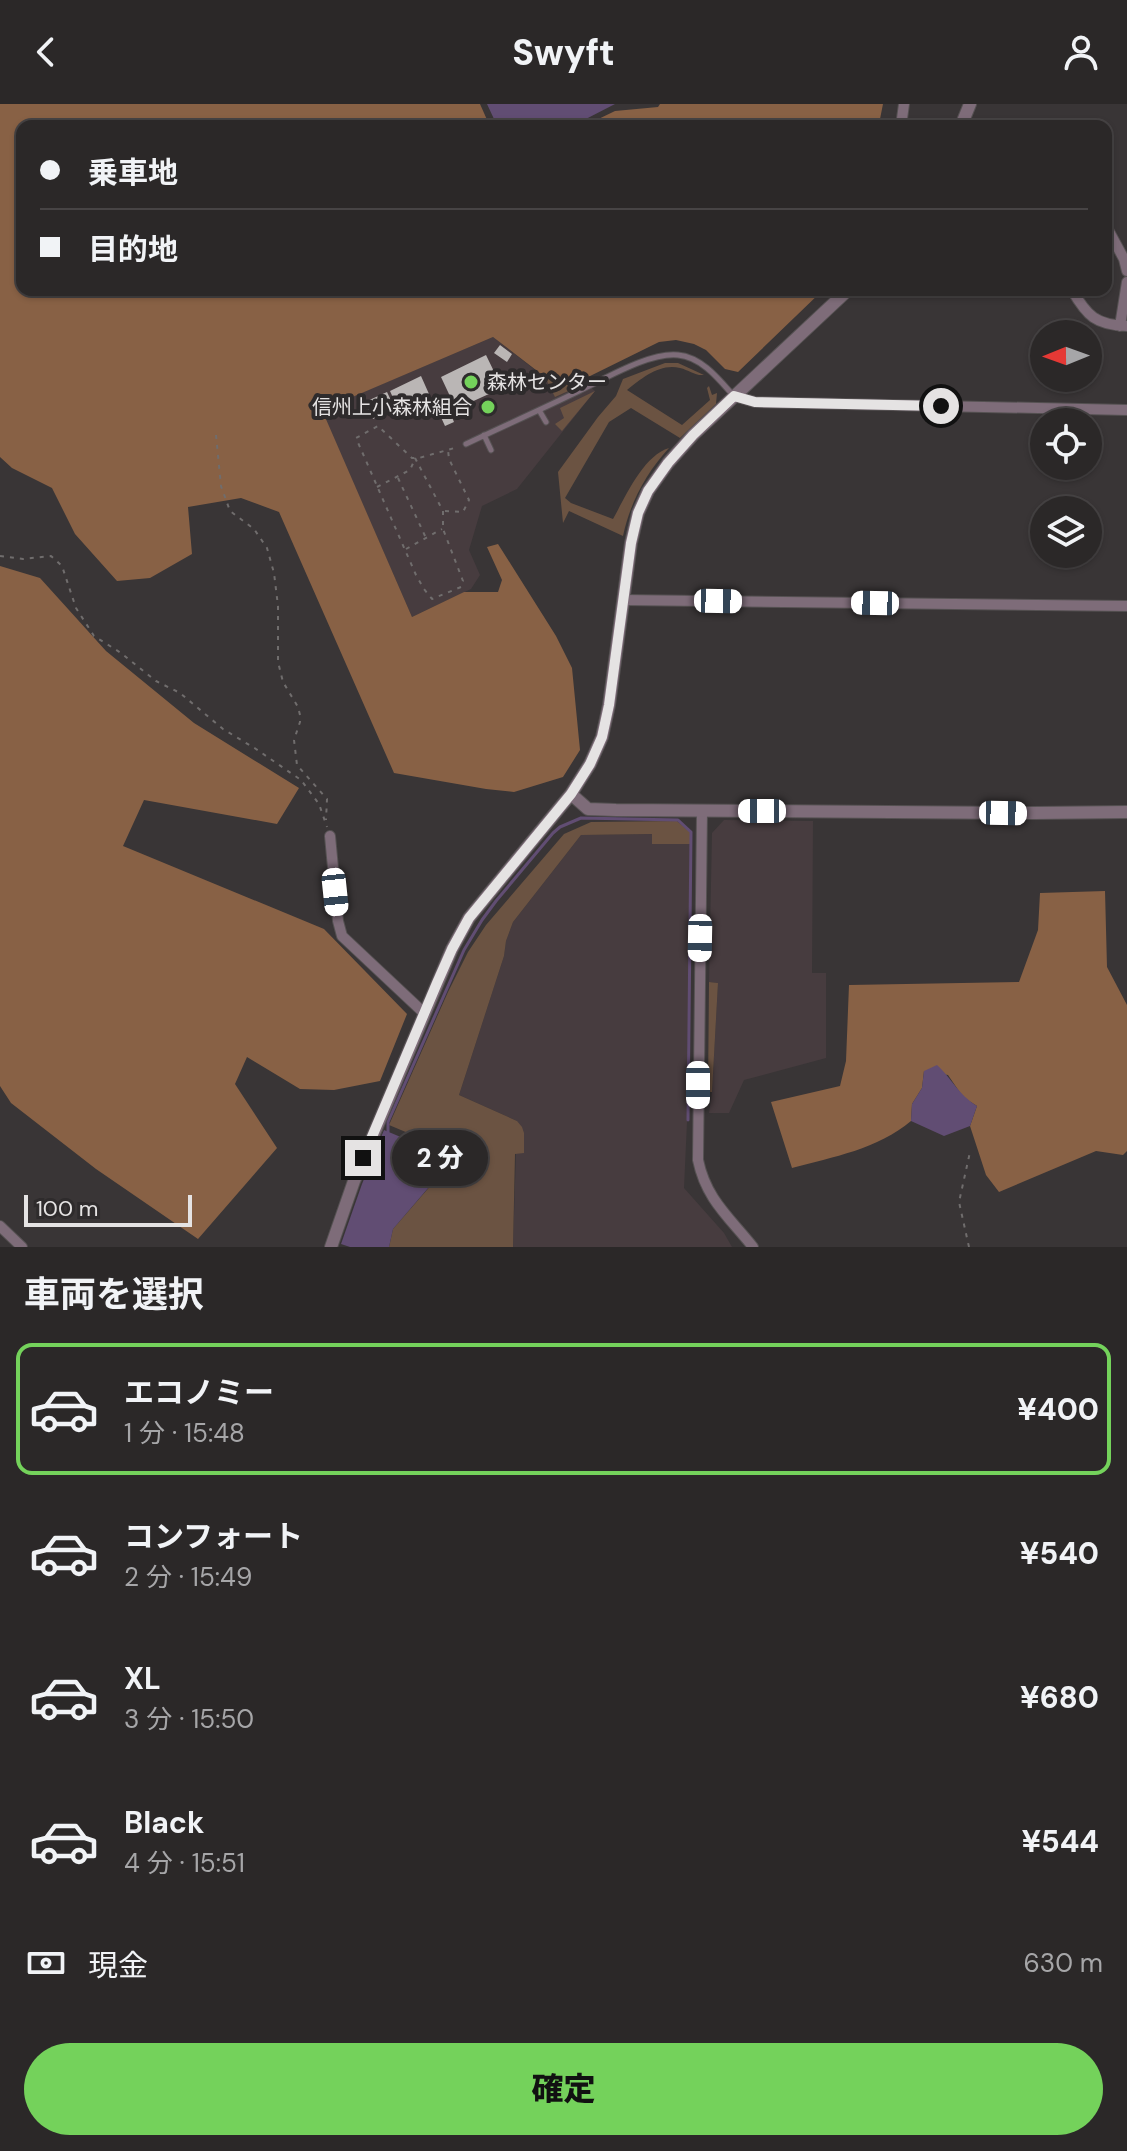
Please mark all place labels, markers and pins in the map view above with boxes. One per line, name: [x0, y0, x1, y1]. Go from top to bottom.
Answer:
place label: 森林センター: [487, 369, 607, 395]
marker: 森林センター: [462, 373, 480, 391]
place label: 信州上小森林組合: [312, 394, 472, 420]
marker: 信州上小森林組合: [479, 398, 497, 416]

